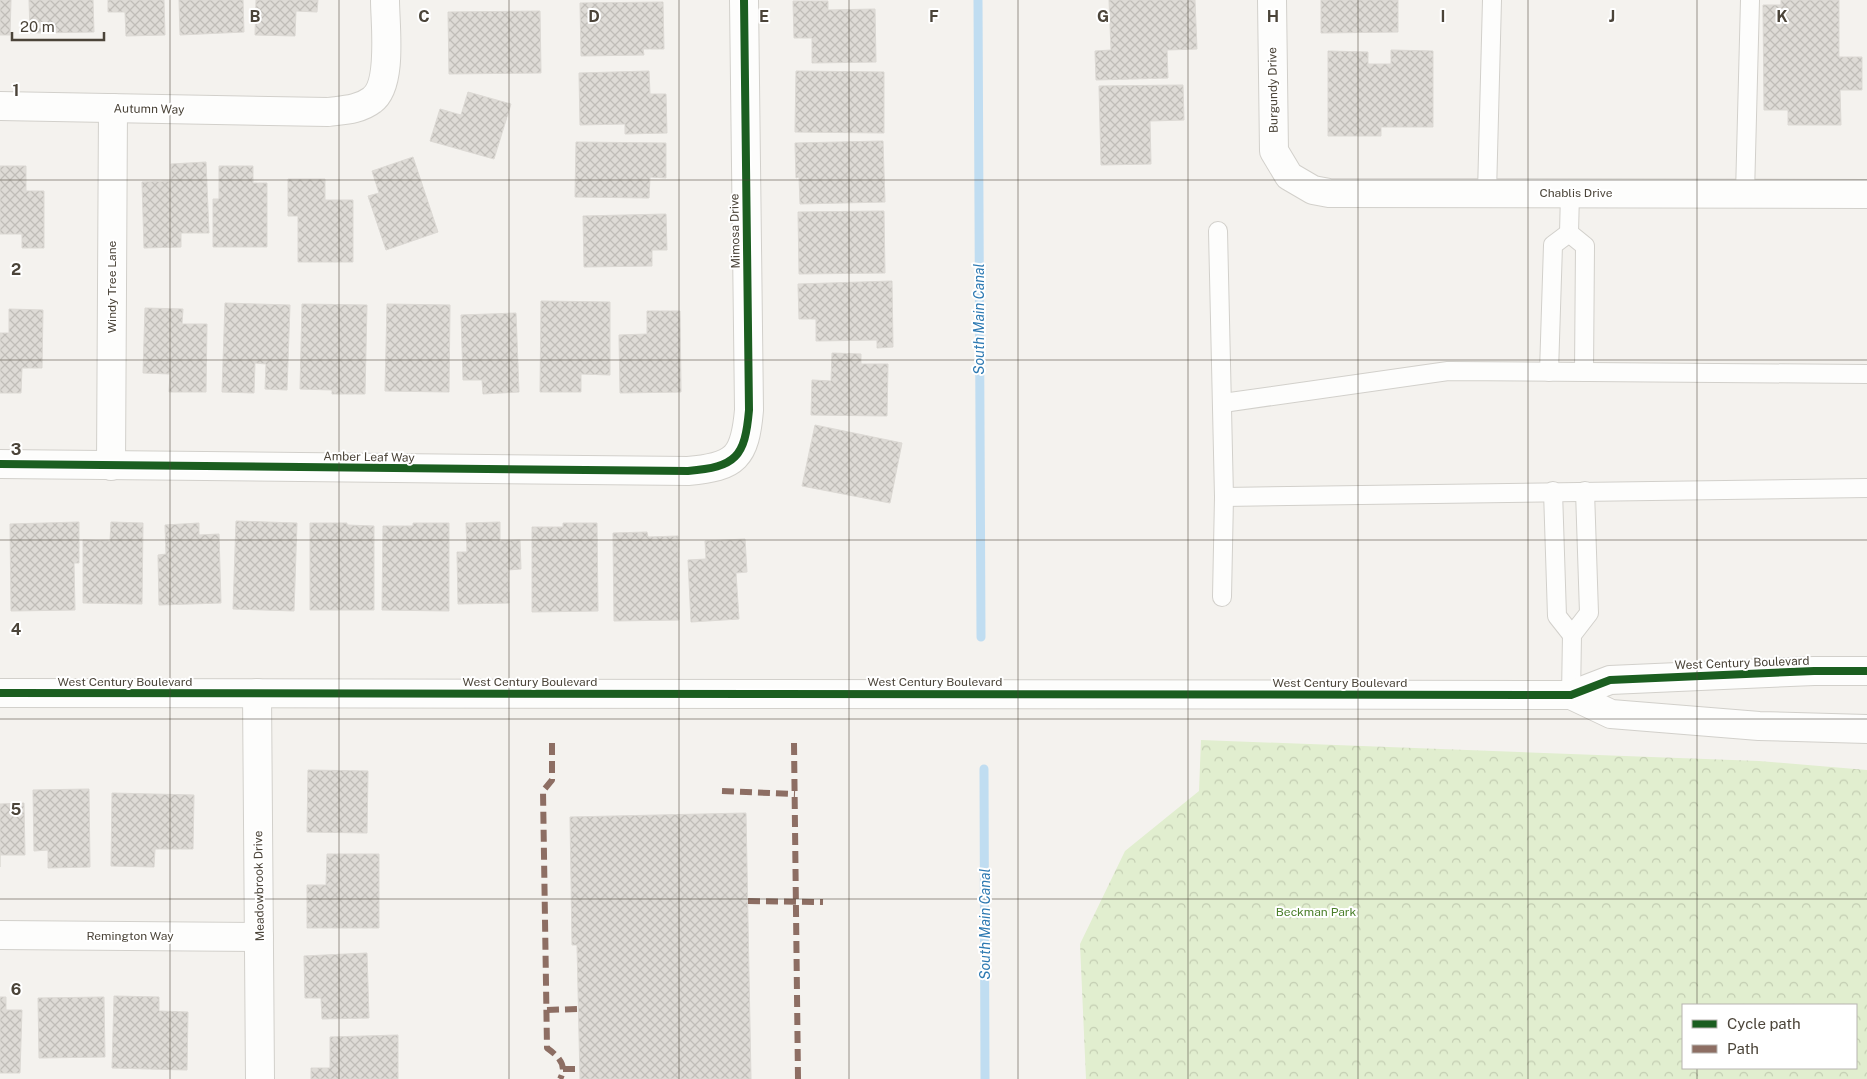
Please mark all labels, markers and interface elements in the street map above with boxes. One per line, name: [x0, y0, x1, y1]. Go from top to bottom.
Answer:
text: B: [250, 7, 261, 26]
text: C: [418, 7, 430, 26]
text: D: [588, 7, 600, 26]
text: E: [759, 7, 769, 26]
text: F: [929, 7, 939, 26]
text: G: [1097, 7, 1109, 26]
text: H: [1267, 7, 1279, 26]
text: I: [1441, 7, 1445, 26]
text: J: [1609, 7, 1615, 26]
text: K: [1776, 7, 1788, 26]
scale bar: [12, 10, 105, 42]
text: 20 m: [20, 18, 55, 35]
street label: Burgundy Drive: [1265, 47, 1281, 133]
text: 1: [13, 81, 19, 100]
street label: Autumn Way: [114, 101, 185, 117]
street label: Chablis Drive: [1539, 186, 1613, 200]
street label: Mimosa Drive: [727, 193, 743, 269]
street label: Windy Tree Lane: [105, 240, 119, 333]
text: 2: [11, 260, 21, 279]
water label: South Main Canal: [971, 263, 987, 375]
text: 3: [11, 440, 21, 459]
street label: Amber Leaf Way: [323, 449, 415, 465]
text: 4: [11, 620, 22, 639]
street label: West Century Boulevard: [1674, 654, 1810, 672]
street label: West Century Boulevard: [58, 675, 192, 689]
street label: West Century Boulevard: [463, 675, 597, 689]
street label: West Century Boulevard: [868, 675, 1002, 689]
street label: West Century Boulevard: [1273, 676, 1407, 690]
text: 5: [11, 800, 22, 819]
street label: Meadowbrook Drive: [251, 830, 267, 942]
water label: South Main Canal: [977, 868, 993, 980]
park label: Beckman Park: [1276, 905, 1357, 919]
street label: Remington Way: [86, 929, 174, 943]
text: 6: [11, 980, 21, 999]
legend: [1682, 1004, 1857, 1069]
text: Cycle path: [1727, 1015, 1801, 1032]
text: Path: [1727, 1040, 1759, 1057]

